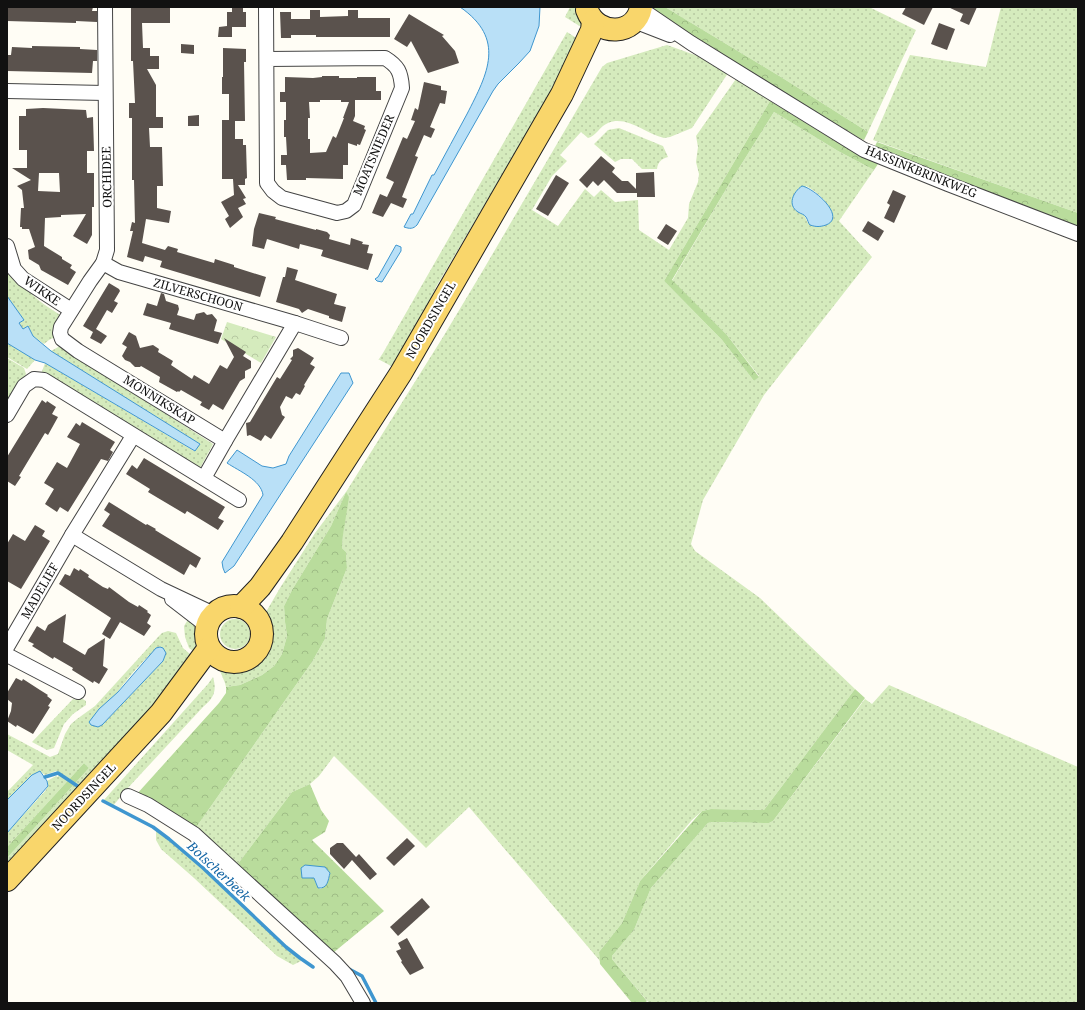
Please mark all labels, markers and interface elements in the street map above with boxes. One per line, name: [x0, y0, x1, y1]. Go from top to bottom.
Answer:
street label: MOATSNIEDER: [349, 111, 398, 198]
street label: HASSINKBRINKWEG: [863, 141, 980, 202]
street label: ORCHIDEE: [97, 146, 116, 208]
street label: WIKKE: [21, 272, 64, 309]
street label: ZILVERSCHOON: [151, 274, 245, 315]
street label: NOORDSINGEL: [401, 278, 460, 362]
street label: MONNIKSKAP: [120, 371, 199, 428]
street label: MADELIEF: [17, 559, 63, 622]
street label: NOORDSINGEL: [48, 759, 120, 834]
water label: Bolscherbeek: [183, 836, 255, 905]

